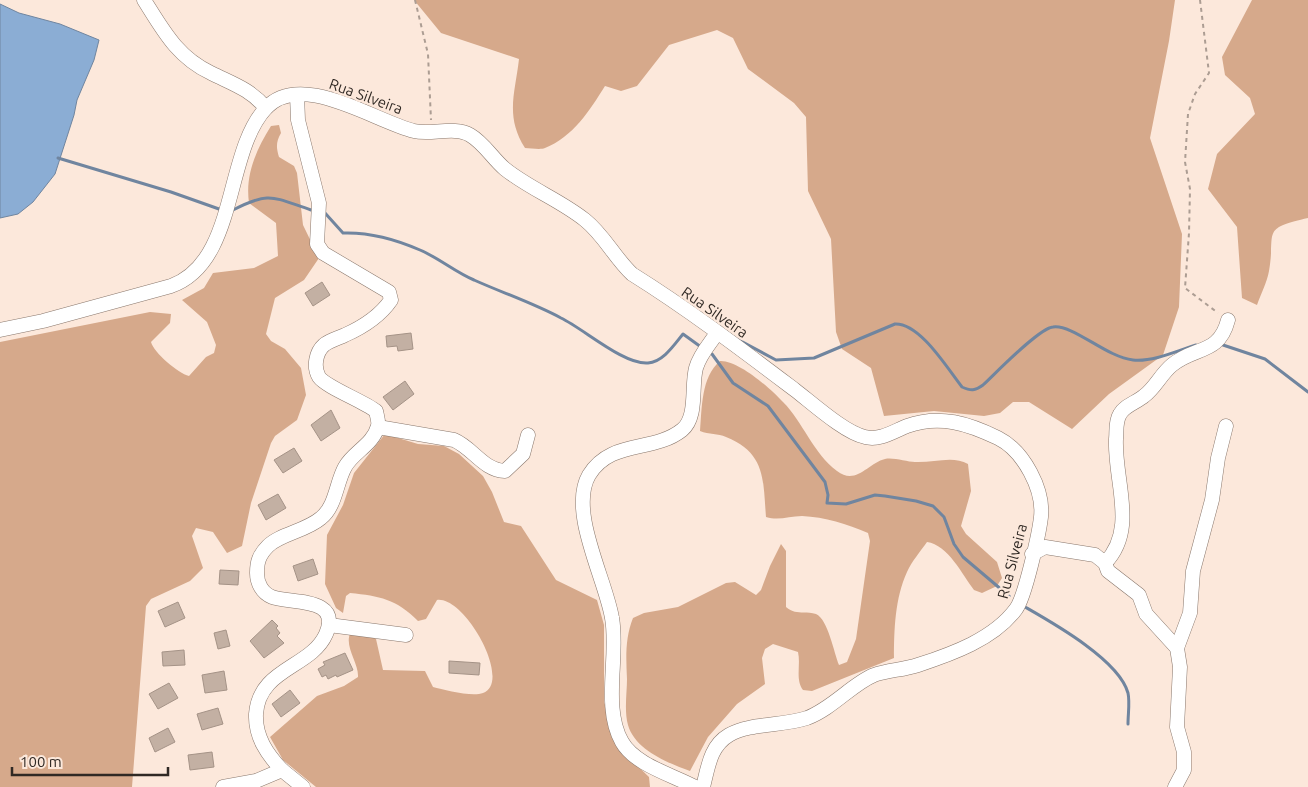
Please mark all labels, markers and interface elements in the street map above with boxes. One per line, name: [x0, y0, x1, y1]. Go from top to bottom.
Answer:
street label: Rua Silveira: [327, 75, 405, 117]
street label: Rua Silveira: [679, 283, 751, 341]
street label: Rua Silveira: [994, 522, 1030, 600]
scale bar: [12, 744, 169, 776]
text: 100 m: [20, 753, 62, 770]

